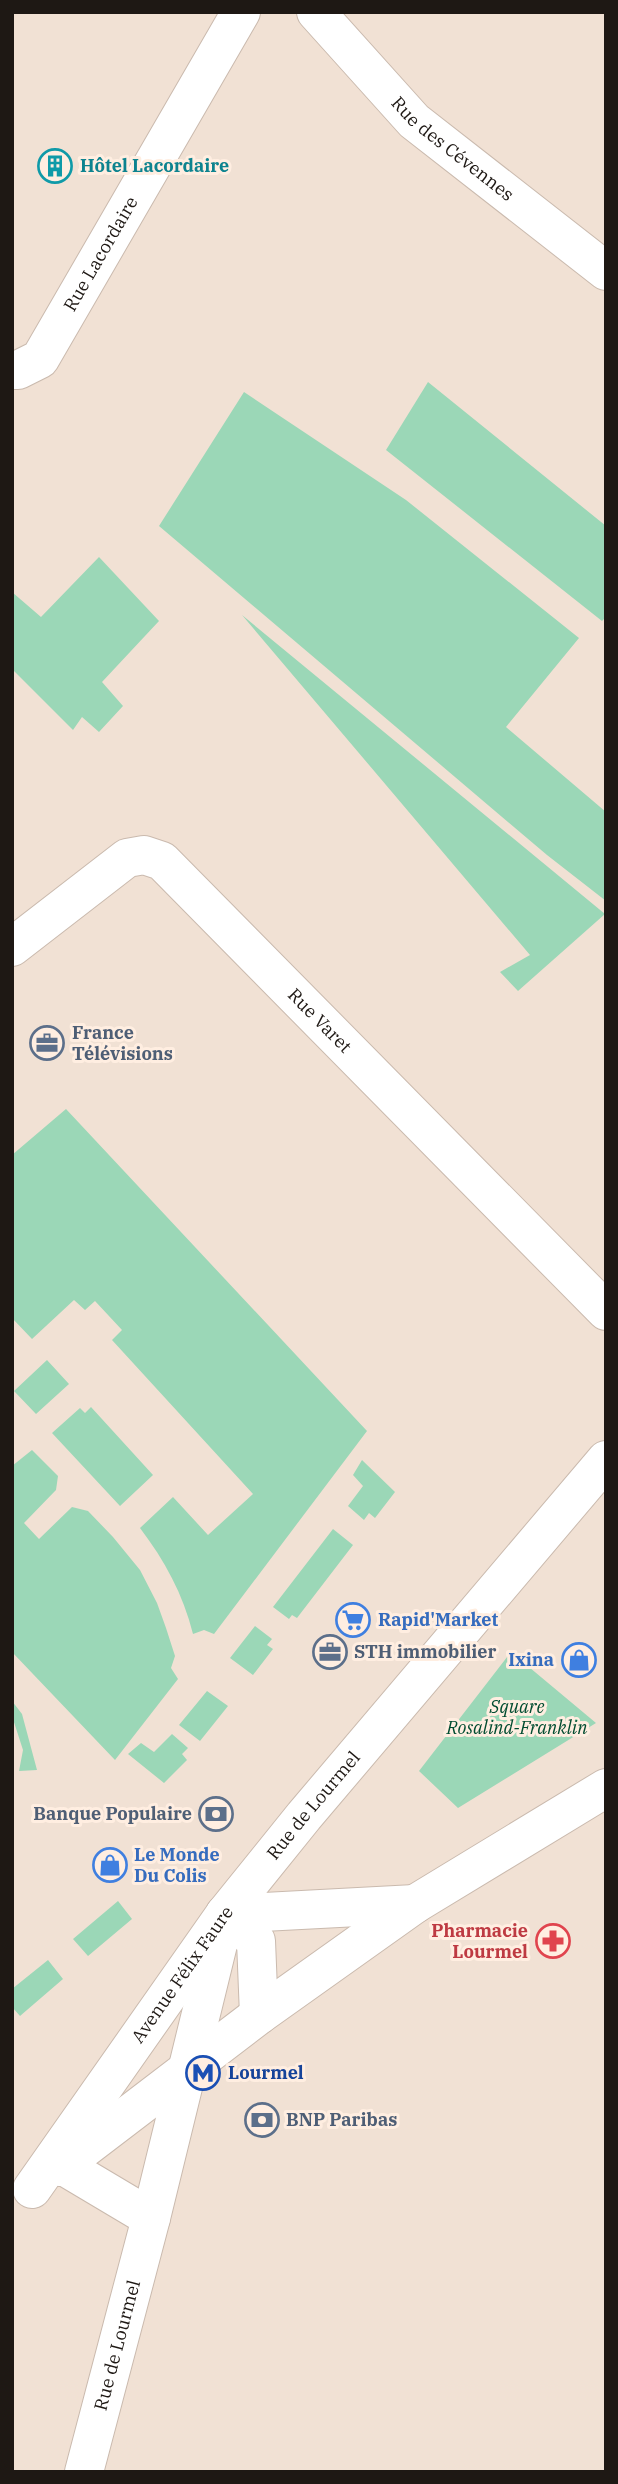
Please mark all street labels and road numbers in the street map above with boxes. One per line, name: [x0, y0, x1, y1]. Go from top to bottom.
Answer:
street label: Rue des Cévennes: [387, 92, 519, 206]
street label: Rue Lacordaire: [58, 192, 143, 315]
street label: Rue Varet: [283, 983, 357, 1057]
street label: Rue de Lourmel: [261, 1746, 365, 1864]
street label: Avenue Félix Faure: [126, 1901, 238, 2047]
street label: Rue de Lourmel: [89, 2277, 145, 2413]

